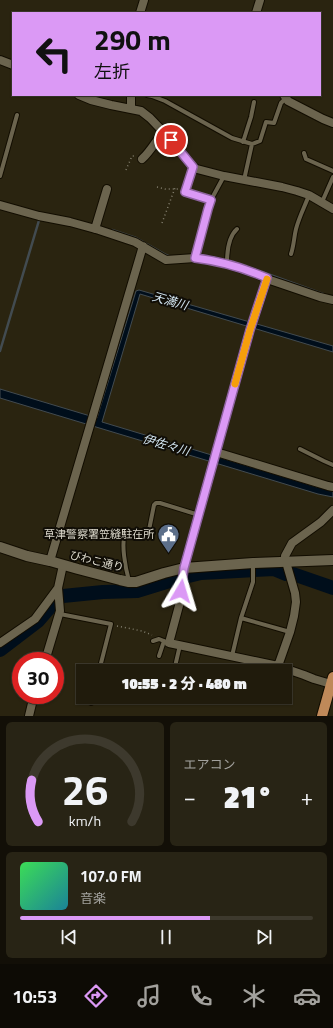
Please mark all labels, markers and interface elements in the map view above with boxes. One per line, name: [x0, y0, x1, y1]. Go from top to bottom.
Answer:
text: 290 m: [94, 18, 171, 61]
icon: left: [28, 28, 80, 80]
text: 左折: [94, 58, 130, 85]
pin: [154, 123, 188, 157]
icon: arrive: [160, 129, 182, 151]
water label: 天満川: [150, 286, 192, 315]
water label: 伊佐々川: [140, 429, 194, 461]
public building icon: 草津警察署笠縫駐在所: [156, 521, 182, 554]
place label: 草津警察署笠縫駐在所: [44, 526, 155, 542]
street label: びわこ通り: [68, 547, 126, 575]
position arrow: [160, 570, 202, 612]
speed limit sign: 30: [12, 652, 64, 704]
text: 10:55 · 2 分 · 480 m: [121, 672, 247, 695]
text: エアコン: [184, 754, 236, 774]
text: 26: [61, 758, 108, 821]
text: 21°: [224, 774, 273, 820]
text: −: [184, 780, 196, 814]
text: +: [301, 780, 313, 814]
text: km/h: [69, 810, 101, 832]
text: 107.0 FM: [80, 865, 142, 888]
text: 音楽: [80, 888, 106, 908]
icon: previous: [58, 926, 80, 948]
icon: pause: [155, 926, 177, 948]
icon: next: [253, 926, 275, 948]
icon: directions: [82, 982, 110, 1010]
icon: music: [135, 982, 163, 1010]
icon: phone: [187, 982, 215, 1010]
icon: climate: [240, 982, 268, 1010]
icon: car: [293, 982, 321, 1010]
text: 10:53: [12, 983, 57, 1010]

